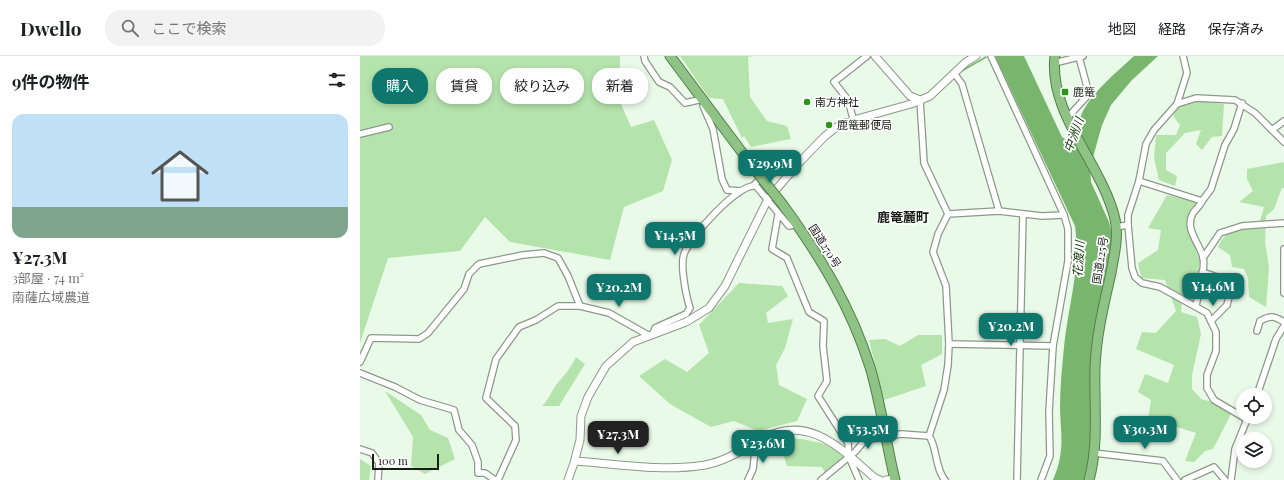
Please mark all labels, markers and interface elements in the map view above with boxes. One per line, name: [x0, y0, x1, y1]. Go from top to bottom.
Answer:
search box: [105, 10, 385, 46]
text: Dwello: [20, 15, 81, 41]
icon: search: [119, 17, 141, 39]
text: ここで検索: [151, 18, 226, 38]
text: 地図: [1108, 19, 1136, 38]
text: 経路: [1158, 19, 1186, 38]
text: 保存済み: [1208, 19, 1264, 38]
chip: 購入: [372, 68, 428, 104]
chip: 賃貸: [436, 68, 492, 104]
chip: 絞り込み: [500, 68, 584, 104]
chip: 新着: [592, 68, 648, 104]
icon: filters: [326, 69, 348, 91]
text: 9件の物件: [12, 70, 89, 92]
place label: 鹿篭: [1073, 84, 1095, 99]
marker: 鹿篭: [1060, 87, 1070, 97]
place label: 南方神社: [815, 94, 859, 109]
marker: 南方神社: [802, 97, 812, 107]
water label: 中洲川: [1059, 113, 1087, 154]
place label: 鹿篭郵便局: [837, 117, 892, 132]
marker: 鹿篭郵便局: [824, 120, 834, 130]
icon: home: [144, 140, 216, 212]
pin: ¥29.9M: [737, 150, 803, 184]
text: ¥29.9M: [747, 154, 793, 171]
district label: 鹿篭麓町: [877, 208, 929, 225]
street label: 国道270号: [806, 221, 845, 271]
pin: ¥14.5M: [642, 222, 708, 256]
text: ¥14.5M: [654, 226, 696, 243]
street label: 国道225号: [1088, 235, 1111, 285]
water label: 花渡川: [1069, 238, 1087, 277]
text: ¥27.3M: [12, 246, 68, 268]
text: 3部屋 · 74 m²: [12, 269, 84, 286]
pin: ¥14.6M: [1180, 273, 1246, 307]
pin: ¥20.2M: [586, 274, 652, 308]
text: ¥14.6M: [1191, 277, 1235, 294]
text: ¥20.2M: [596, 278, 642, 295]
text: 南薩広域農道: [12, 288, 90, 305]
pin: ¥20.2M: [978, 313, 1044, 347]
text: ¥20.2M: [988, 317, 1034, 334]
map controls: [1236, 388, 1272, 468]
button: locate: [1236, 388, 1272, 424]
pin: ¥53.5M: [835, 416, 901, 450]
pin: ¥30.3M: [1112, 416, 1178, 450]
text: ¥53.5M: [847, 420, 889, 437]
text: ¥30.3M: [1122, 420, 1168, 437]
pin: ¥27.3M: [585, 421, 651, 455]
text: ¥27.3M: [597, 425, 639, 442]
pin: ¥23.6M: [730, 430, 796, 464]
button: layers: [1236, 432, 1272, 468]
text: ¥23.6M: [741, 434, 785, 451]
scale bar: [372, 452, 439, 471]
text: 100 m: [378, 453, 408, 468]

